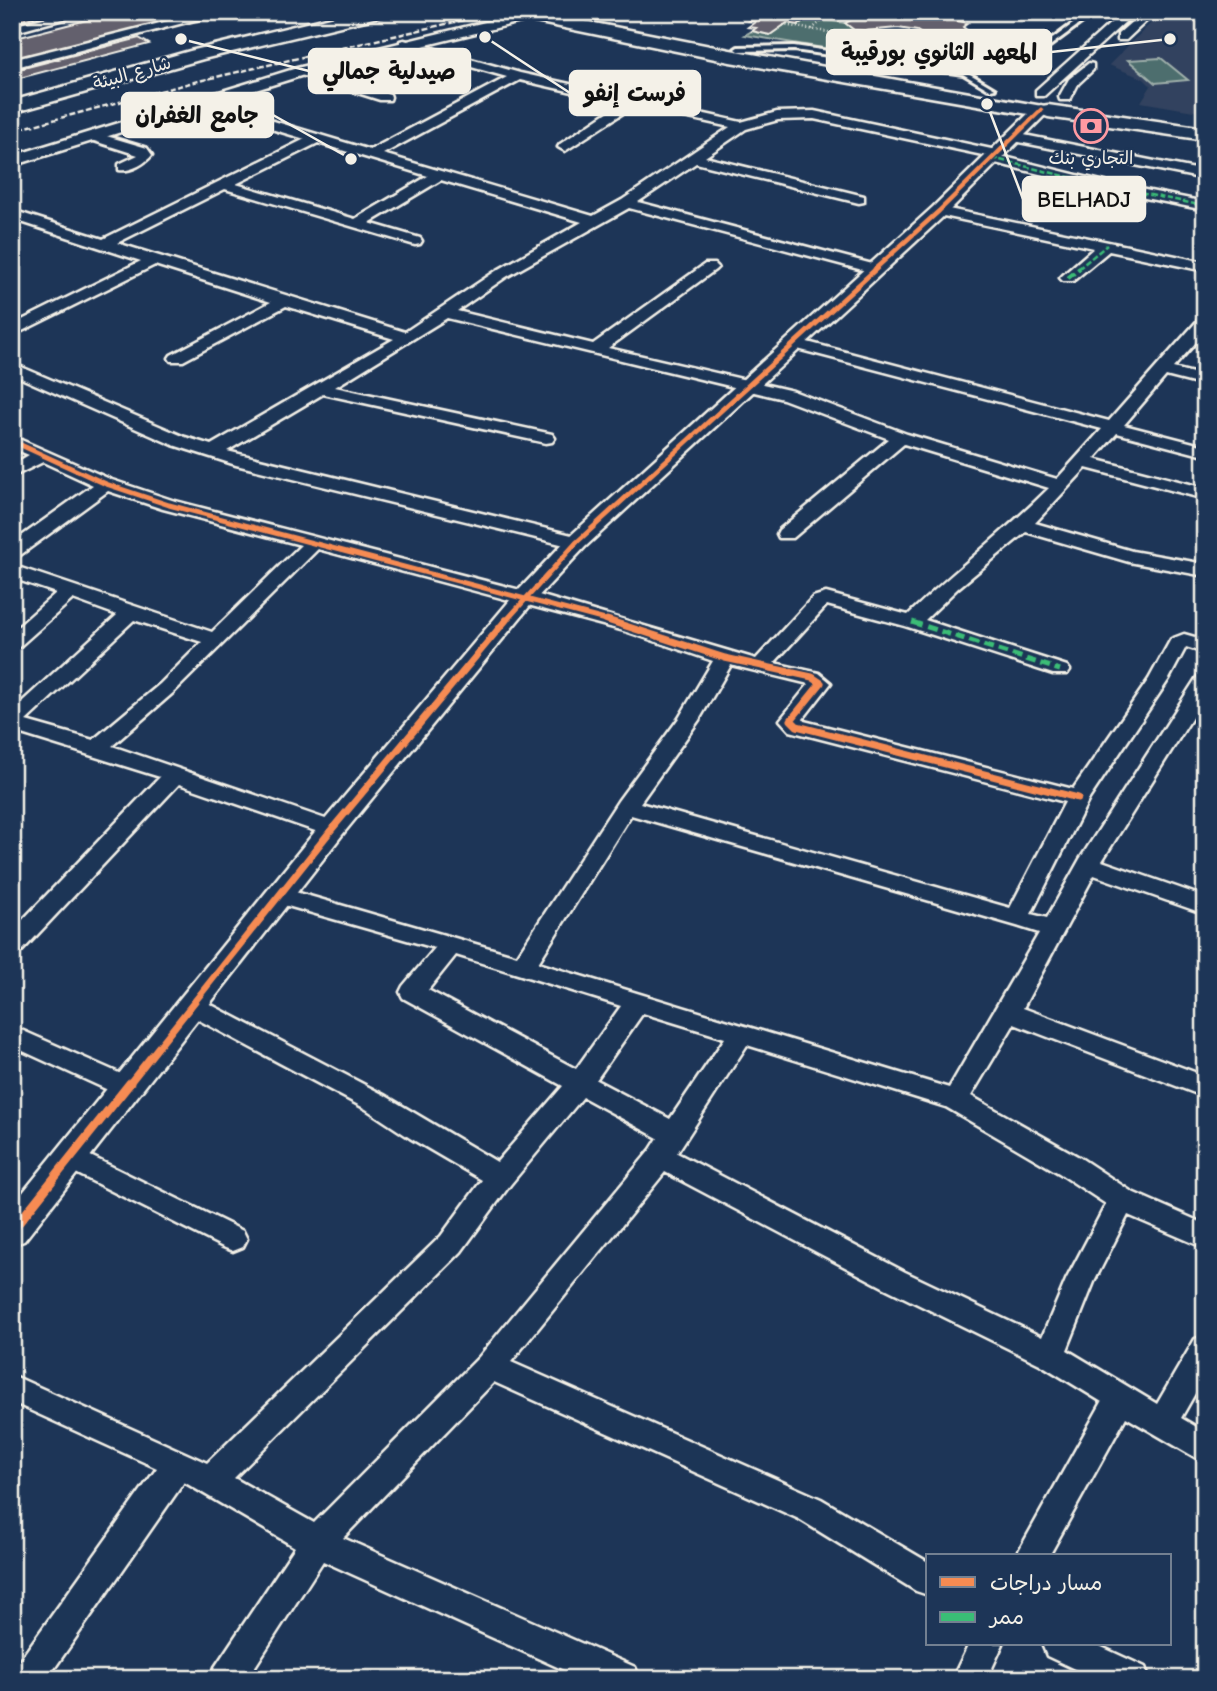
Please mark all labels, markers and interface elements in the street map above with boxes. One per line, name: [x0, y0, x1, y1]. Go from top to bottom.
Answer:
callout: المعهد الثانوي بورقيبة: [827, 30, 1051, 74]
text: المعهد الثانوي بورقيبة: [841, 39, 1037, 70]
callout: صيدلية جمالي: [309, 49, 470, 93]
street label: شارع البيئة: [91, 52, 174, 96]
text: صيدلية جمالي: [322, 58, 456, 92]
callout: فرست إنفو: [570, 71, 700, 115]
text: فرست إنفو: [582, 80, 686, 108]
callout: جامع الغفران: [122, 93, 273, 137]
text: جامع الغفران: [135, 102, 259, 132]
bank icon: التجاري بنك: [1072, 107, 1110, 145]
place label: التجاري بنك: [1049, 148, 1133, 171]
callout: BELHADJ: [1023, 177, 1145, 221]
text: BELHADJ: [1037, 186, 1131, 213]
legend: [926, 1554, 1172, 1646]
text: مسار دراجات: [990, 1571, 1102, 1595]
text: ممر: [988, 1605, 1024, 1629]

